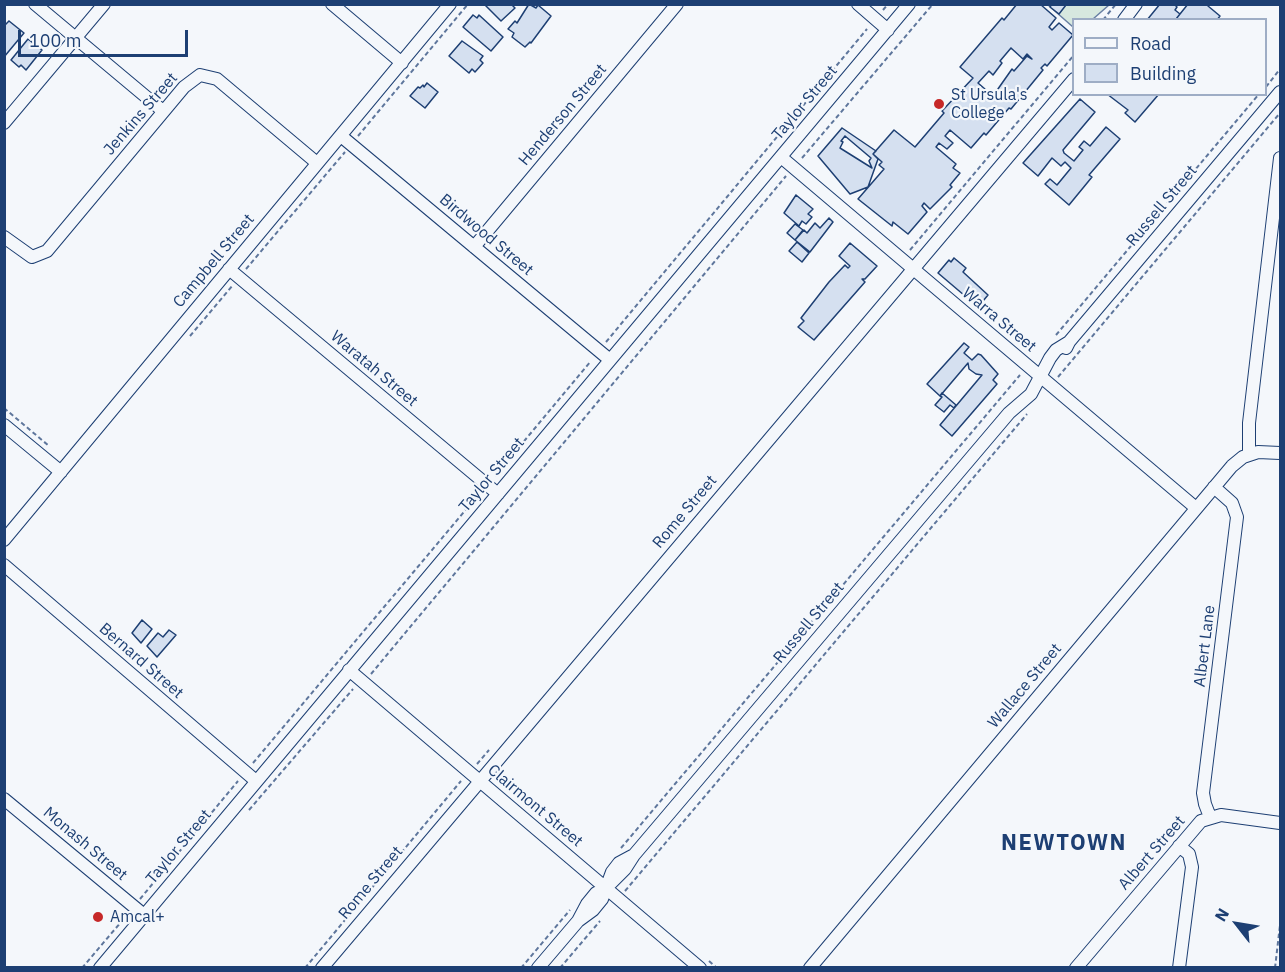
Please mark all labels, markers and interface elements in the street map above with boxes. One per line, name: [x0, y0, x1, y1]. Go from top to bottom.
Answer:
scale bar: [21, 18, 190, 56]
legend: [1072, 18, 1267, 96]
text: 100 m: [29, 29, 81, 52]
text: Road: [1130, 32, 1171, 55]
street label: Henderson Street: [515, 60, 611, 170]
street label: Taylor Street: [768, 62, 842, 144]
text: Building: [1130, 62, 1196, 85]
street label: Jenkins Street: [100, 69, 182, 159]
place label: St Ursula's College: [951, 85, 1028, 123]
marker: St Ursula's College: [932, 97, 946, 111]
street label: Russell Street: [1123, 162, 1201, 250]
street label: Birdwood Street: [435, 190, 537, 280]
street label: Campbell Street: [169, 210, 259, 312]
street label: Warra Street: [958, 284, 1040, 356]
street label: Waratah Street: [326, 327, 422, 411]
street label: Taylor Street: [455, 434, 529, 516]
street label: Rome Street: [649, 472, 721, 552]
street label: Russell Street: [770, 579, 848, 667]
street label: Albert Lane: [1190, 604, 1220, 688]
street label: Bernard Street: [95, 619, 187, 703]
street label: Wallace Street: [984, 640, 1066, 732]
street label: Clairmont Street: [484, 761, 586, 851]
street label: Monash Street: [39, 803, 131, 885]
street label: Taylor Street: [142, 806, 216, 888]
street label: Albert Street: [1115, 812, 1189, 894]
district label: NEWTOWN: [1001, 831, 1127, 857]
street label: Rome Street: [335, 843, 407, 923]
north arrow: [1207, 894, 1267, 954]
text: N: [1210, 905, 1233, 925]
place label: Amcal+: [110, 907, 165, 927]
marker: Amcal+: [91, 910, 105, 924]

